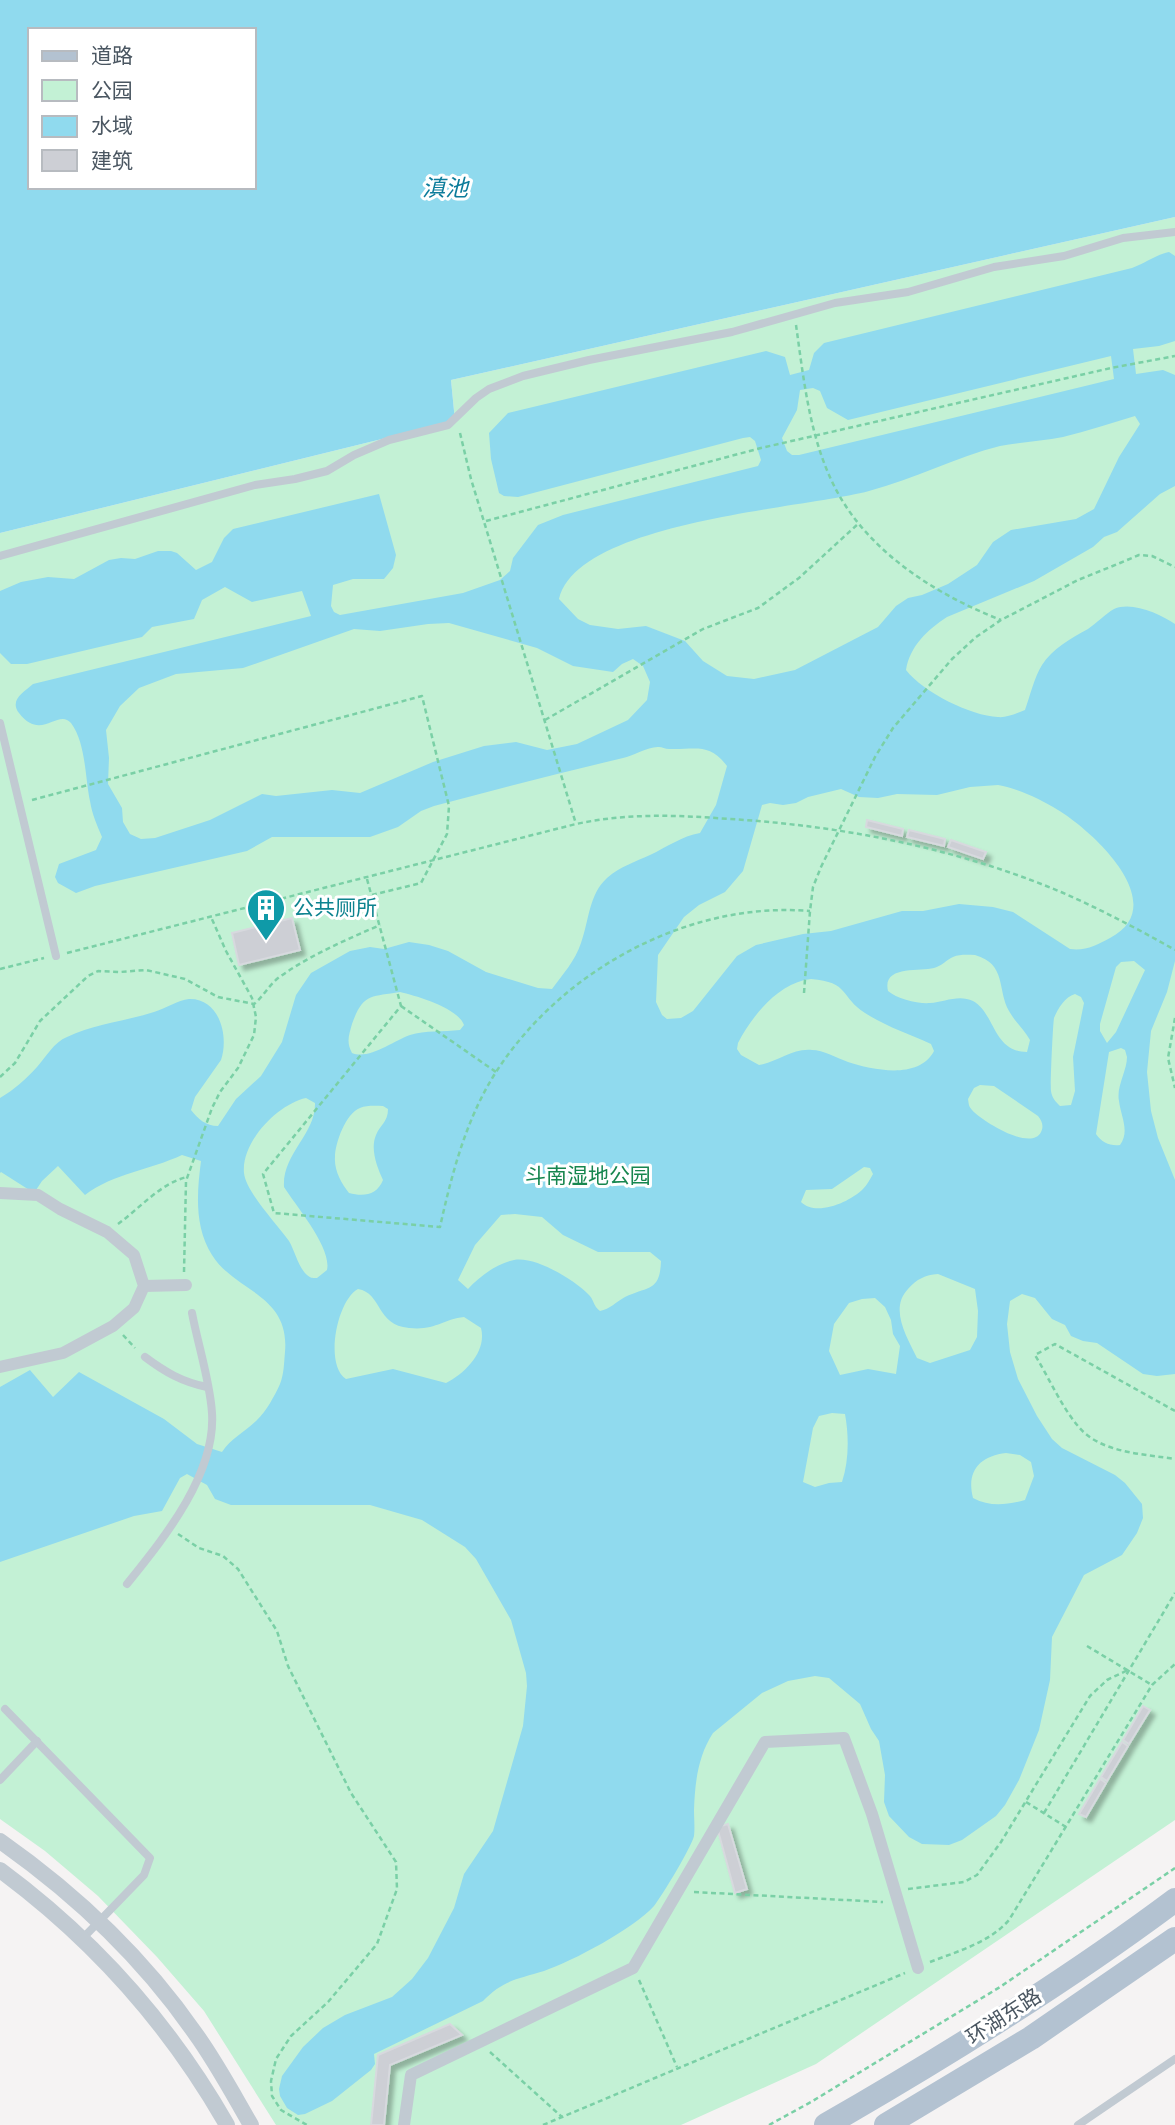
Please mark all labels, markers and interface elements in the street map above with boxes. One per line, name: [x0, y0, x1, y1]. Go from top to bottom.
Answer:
legend: [28, 28, 256, 189]
text: 道路: [91, 44, 133, 69]
text: 公园: [91, 79, 133, 104]
text: 水域: [91, 114, 133, 139]
text: 建筑: [91, 149, 133, 174]
water label: 滇池: [422, 175, 470, 203]
building icon: 公共厕所: [245, 887, 287, 942]
place label: 公共厕所: [293, 896, 377, 921]
park label: 斗南湿地公园: [525, 1164, 651, 1189]
street label: 环湖东路: [962, 1984, 1046, 2050]

